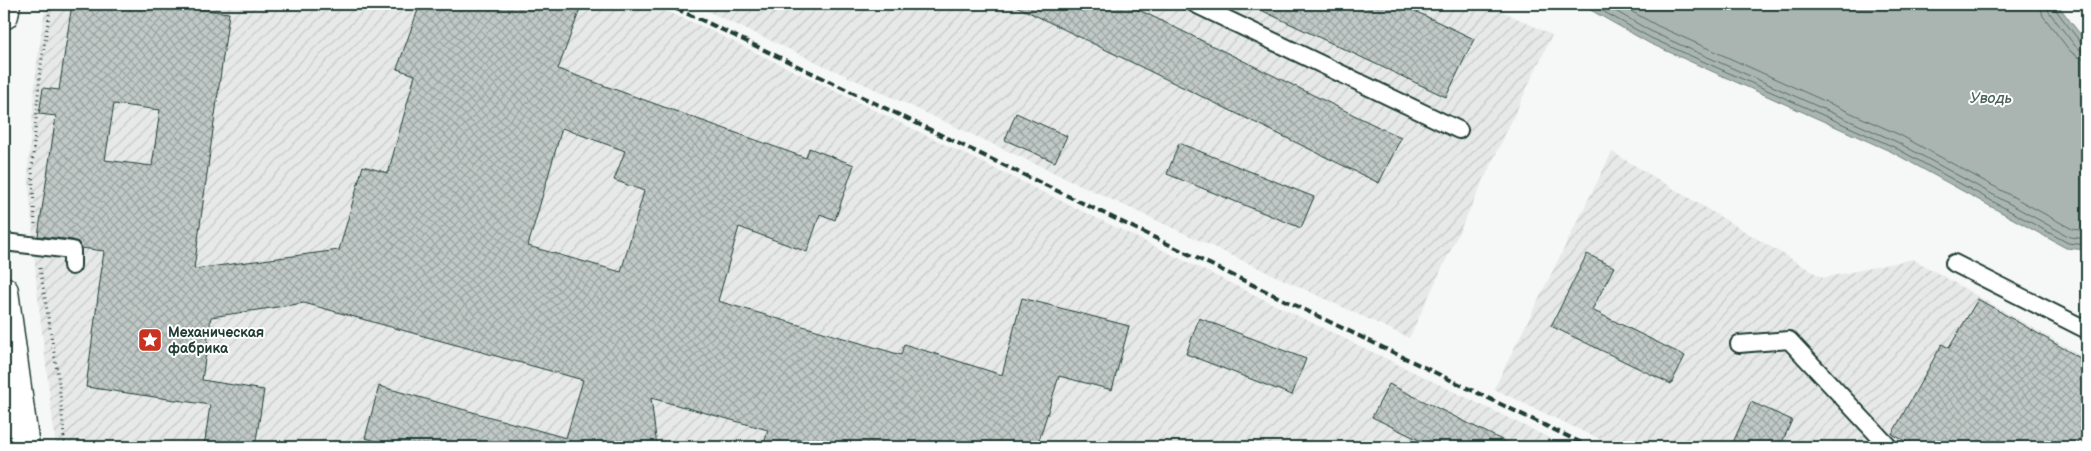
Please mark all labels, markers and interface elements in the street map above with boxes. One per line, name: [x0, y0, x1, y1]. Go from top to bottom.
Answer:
water label: Уводь: [1970, 89, 2012, 108]
place label: Механическая фабрика: [168, 324, 264, 357]
place icon: Механическая фабрика: [137, 327, 163, 353]

